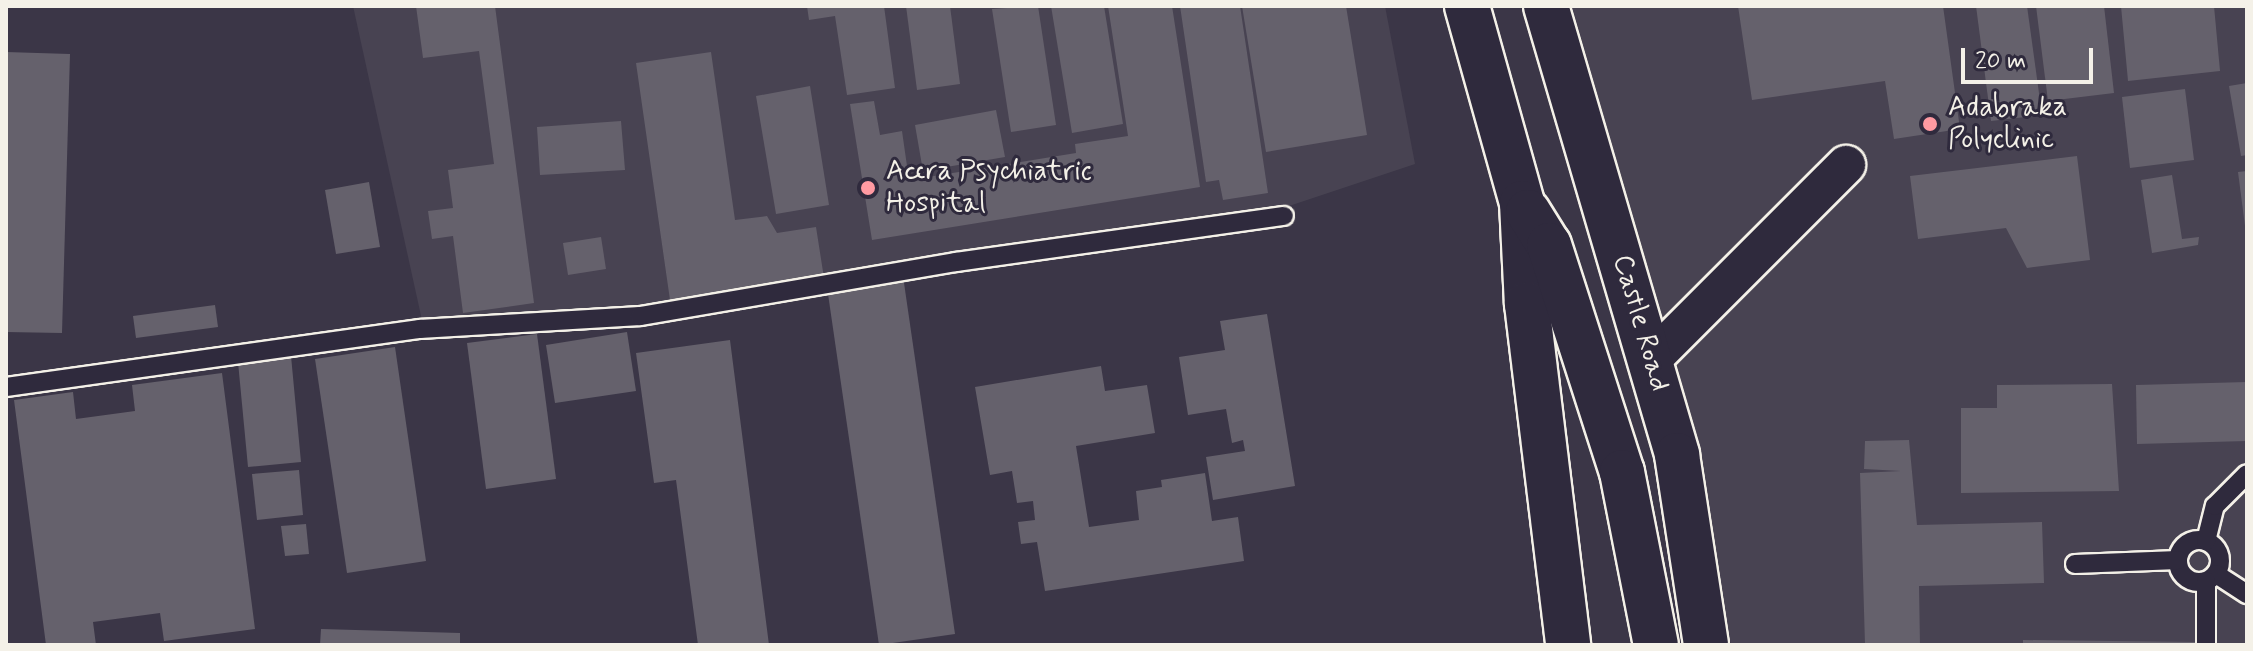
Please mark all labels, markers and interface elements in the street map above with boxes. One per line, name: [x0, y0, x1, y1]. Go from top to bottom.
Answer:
scale bar: [1965, 32, 2097, 82]
text: 20 m: [1975, 46, 2026, 77]
place label: Adabraka Polyclinic: [1948, 91, 2067, 157]
marker: Adabraka Polyclinic: [1919, 113, 1941, 135]
place label: Accra Psychiatric Hospital: [886, 155, 1094, 221]
marker: Accra Psychiatric Hospital: [857, 177, 879, 199]
street label: Castle Road: [1605, 252, 1675, 394]

